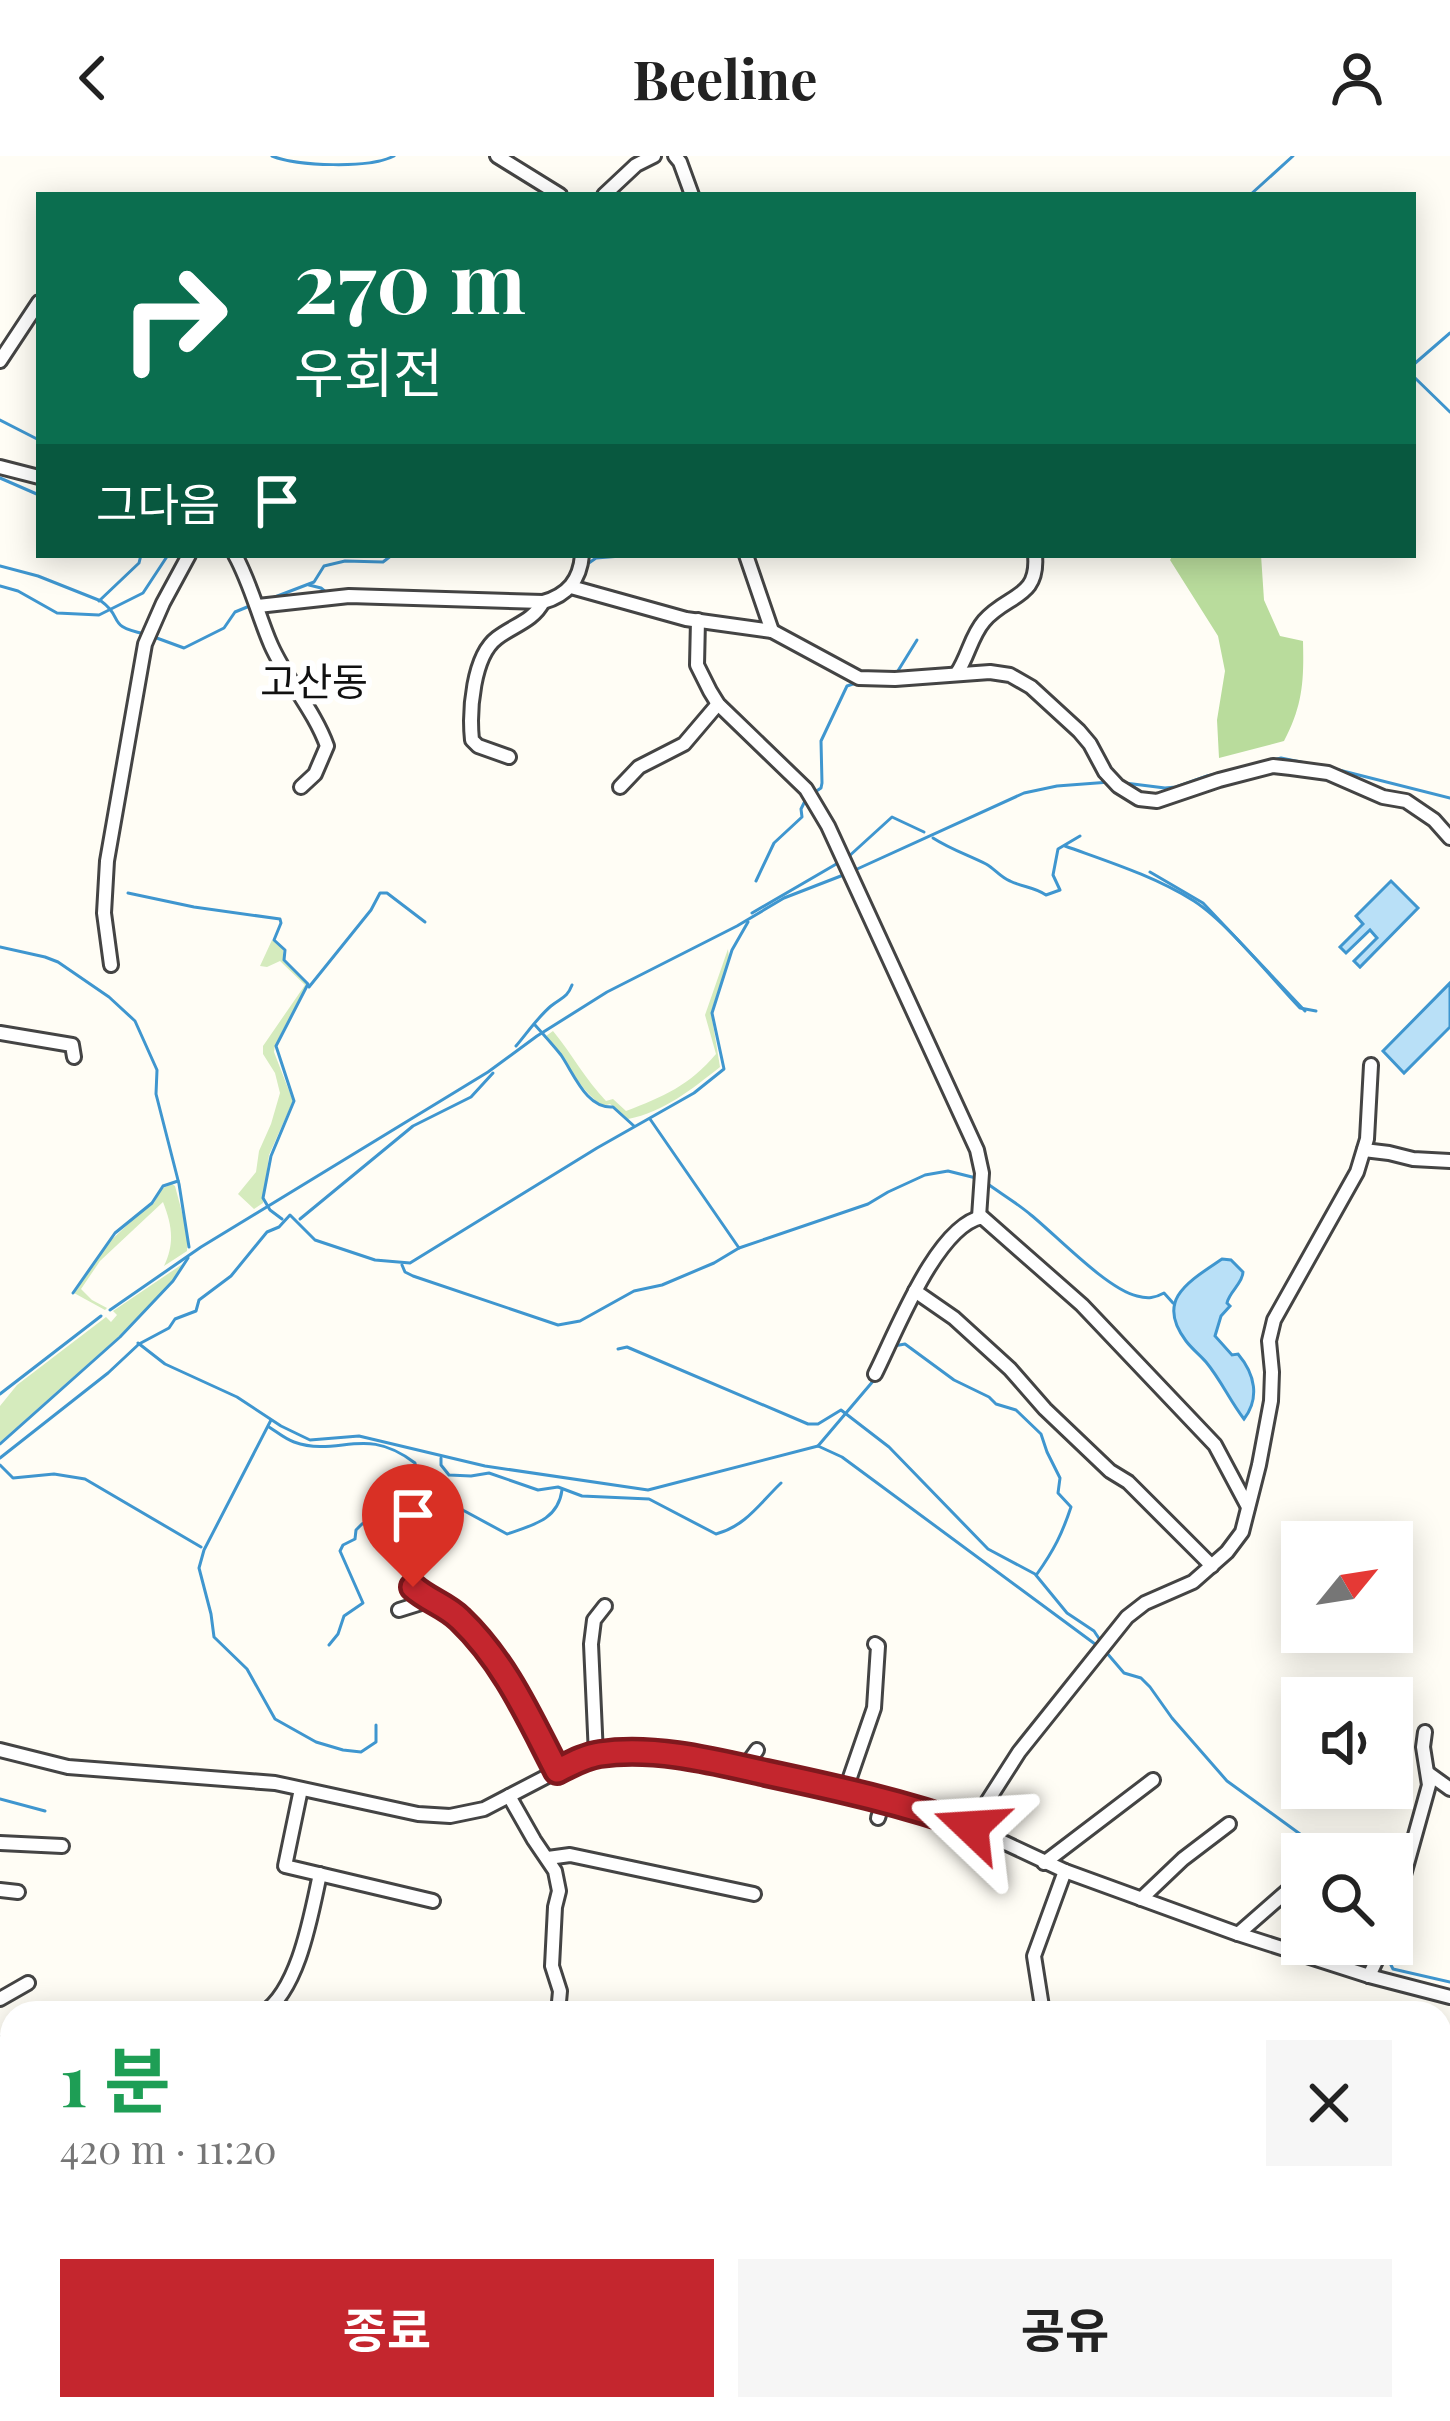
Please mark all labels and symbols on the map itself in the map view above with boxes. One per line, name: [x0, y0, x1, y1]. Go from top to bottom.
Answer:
district label: 고산동: [260, 654, 368, 706]
pin: [362, 1464, 464, 1587]
north arrow: [1281, 1521, 1413, 1653]
position arrow: [908, 1764, 1034, 1890]

